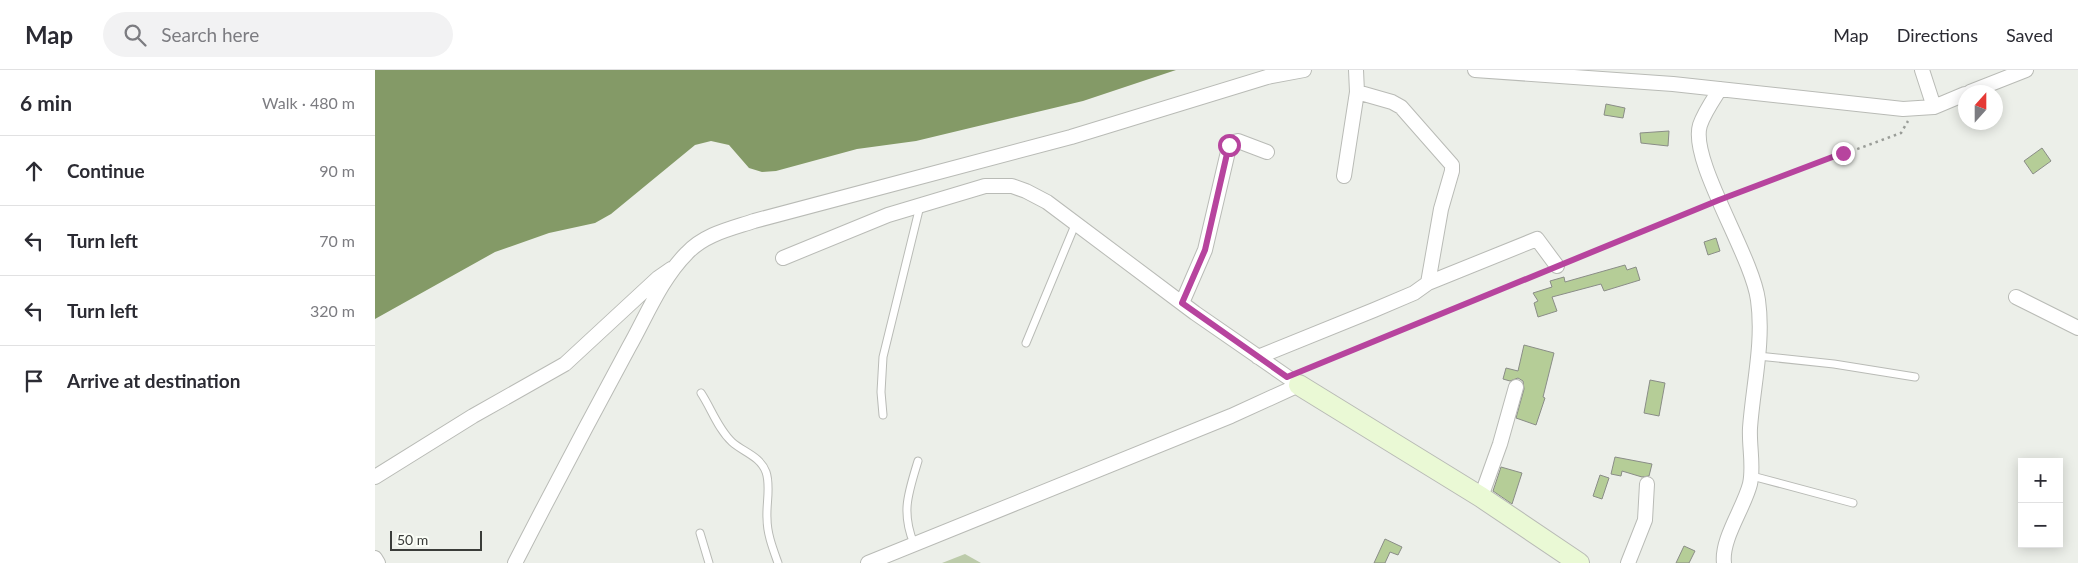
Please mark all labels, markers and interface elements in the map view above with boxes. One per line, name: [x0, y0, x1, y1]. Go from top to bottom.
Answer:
search box: [103, 12, 453, 57]
text: Map: [25, 20, 73, 49]
icon: search: [121, 21, 149, 49]
text: Search here: [161, 23, 259, 46]
text: Map: [1833, 24, 1869, 46]
text: Directions: [1897, 24, 1978, 46]
text: Saved: [2006, 24, 2053, 46]
north arrow: [1958, 85, 2003, 130]
text: 6 min: [20, 90, 72, 115]
text: Walk · 480 m: [262, 93, 355, 112]
route start: [1218, 134, 1241, 157]
route end: [1832, 142, 1855, 165]
icon: ahead: [20, 157, 48, 185]
text: Continue: [67, 159, 145, 182]
text: 90 m: [319, 161, 355, 180]
icon: left: [20, 227, 48, 255]
text: Turn left: [67, 229, 138, 252]
text: 70 m: [319, 231, 355, 250]
icon: left: [20, 297, 48, 325]
text: Turn left: [67, 299, 138, 322]
text: 320 m: [310, 301, 355, 320]
icon: arrive: [20, 367, 48, 395]
text: Arrive at destination: [67, 369, 240, 392]
map controls: [2018, 458, 2063, 548]
button: +: [2018, 458, 2063, 503]
button: −: [2018, 503, 2063, 548]
scale bar: [390, 528, 483, 551]
text: 50 m: [397, 531, 428, 548]

